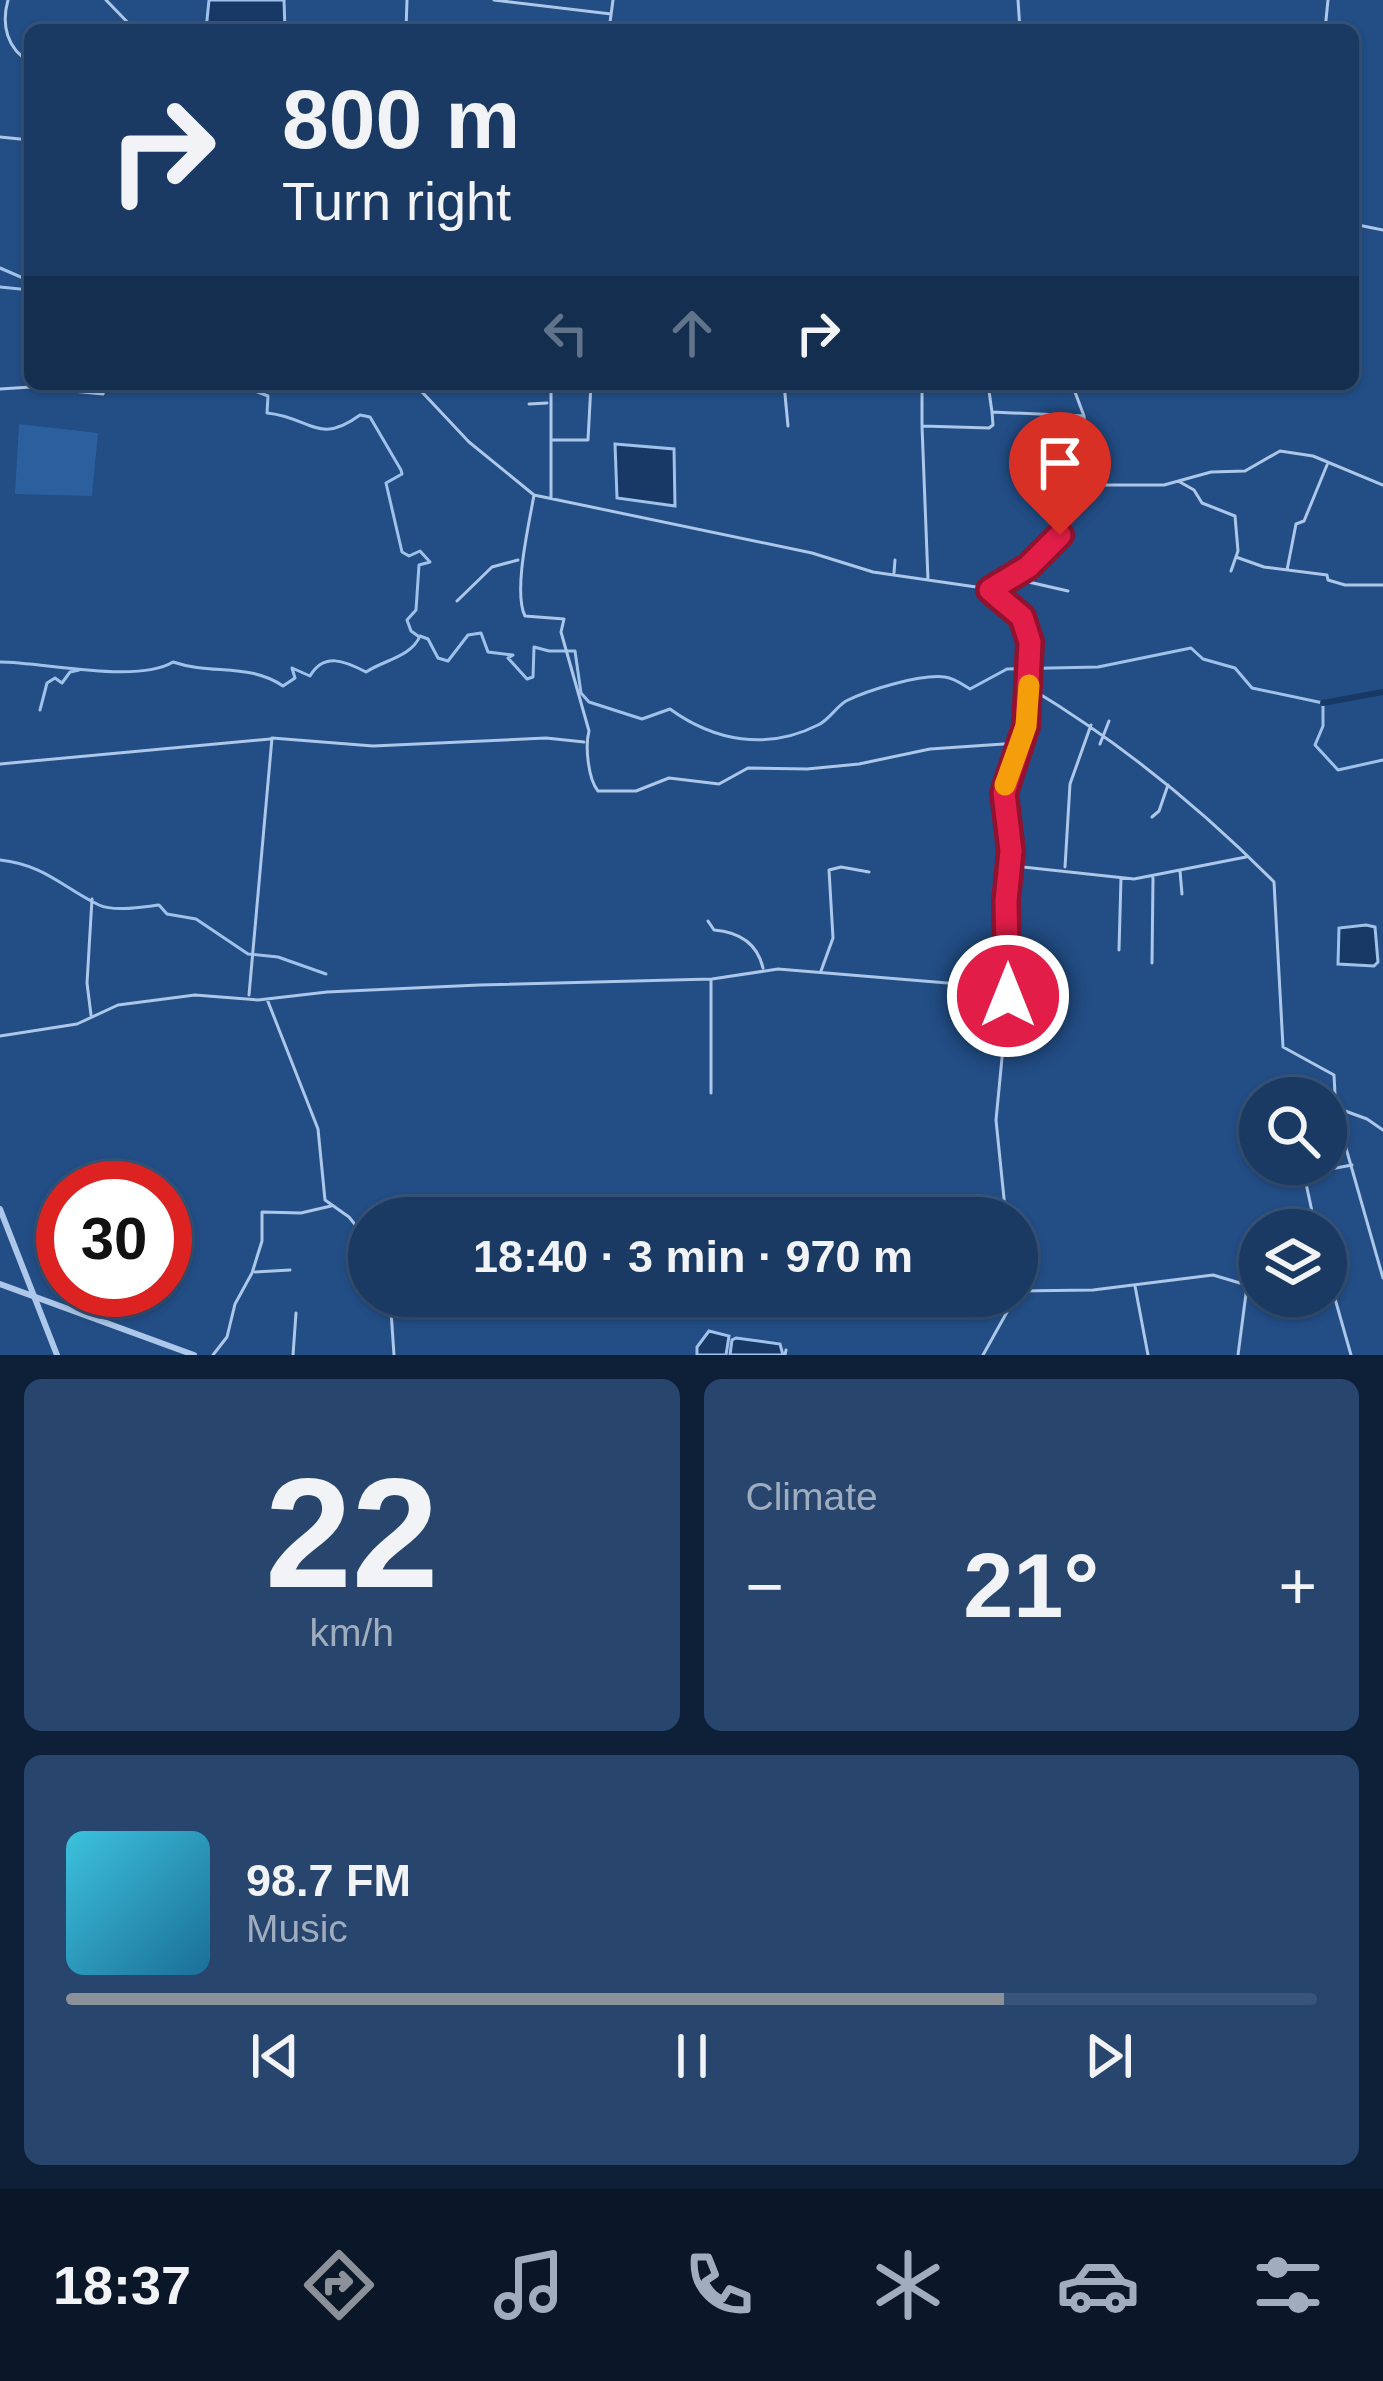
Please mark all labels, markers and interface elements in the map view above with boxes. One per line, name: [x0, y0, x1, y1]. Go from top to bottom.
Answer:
icon: right: [84, 72, 240, 228]
text: 800 m: [282, 72, 520, 166]
text: Turn right: [282, 171, 511, 231]
icon: left: [533, 300, 599, 366]
icon: ahead: [659, 300, 725, 366]
icon: right: [785, 300, 851, 366]
pin: [1009, 412, 1111, 535]
icon: arrive: [1027, 430, 1093, 496]
position arrow: [945, 933, 1071, 1059]
map controls: [1239, 1077, 1347, 1317]
button: search: [1239, 1077, 1347, 1185]
speed limit sign: 30: [36, 1161, 192, 1317]
button: layers: [1239, 1209, 1347, 1317]
text: 18:40 · 3 min · 970 m: [473, 1231, 913, 1282]
text: 22: [265, 1446, 439, 1620]
text: Climate: [746, 1475, 878, 1518]
text: 21°: [963, 1536, 1099, 1636]
text: −: [746, 1549, 784, 1623]
text: +: [1278, 1549, 1317, 1623]
text: km/h: [309, 1611, 394, 1654]
text: 98.7 FM: [246, 1855, 411, 1906]
text: Music: [246, 1907, 348, 1950]
icon: previous: [242, 2023, 308, 2089]
icon: pause: [659, 2023, 725, 2089]
icon: next: [1076, 2023, 1142, 2089]
icon: directions: [297, 2243, 381, 2327]
icon: music: [487, 2243, 571, 2327]
icon: phone: [677, 2243, 761, 2327]
icon: climate: [866, 2243, 950, 2327]
icon: car: [1056, 2243, 1140, 2327]
icon: filters: [1246, 2243, 1330, 2327]
text: 18:37: [53, 2255, 191, 2315]

